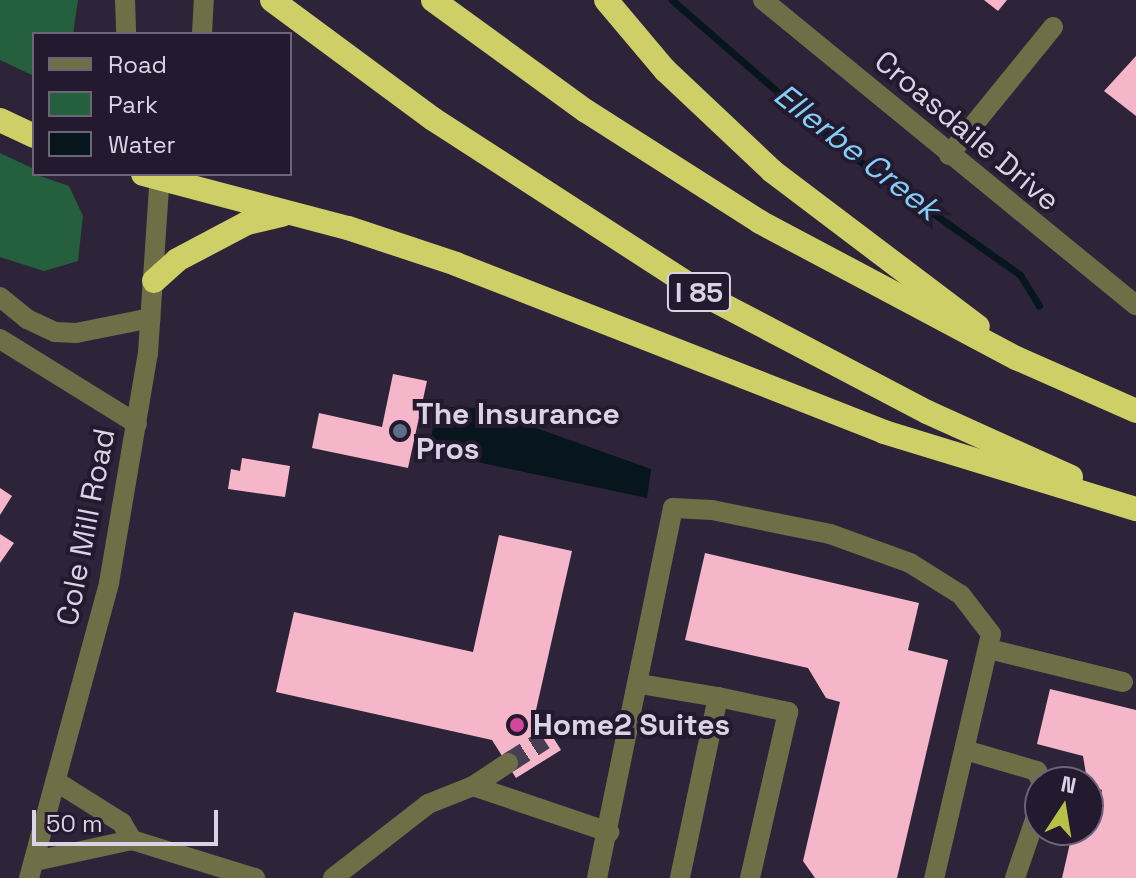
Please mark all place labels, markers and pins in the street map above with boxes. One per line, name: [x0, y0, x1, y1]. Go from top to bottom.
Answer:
place label: The Insurance Pros: [416, 396, 620, 466]
marker: The Insurance Pros: [391, 422, 409, 440]
place label: Home2 Suites: [533, 707, 730, 743]
marker: Home2 Suites: [508, 716, 526, 734]

